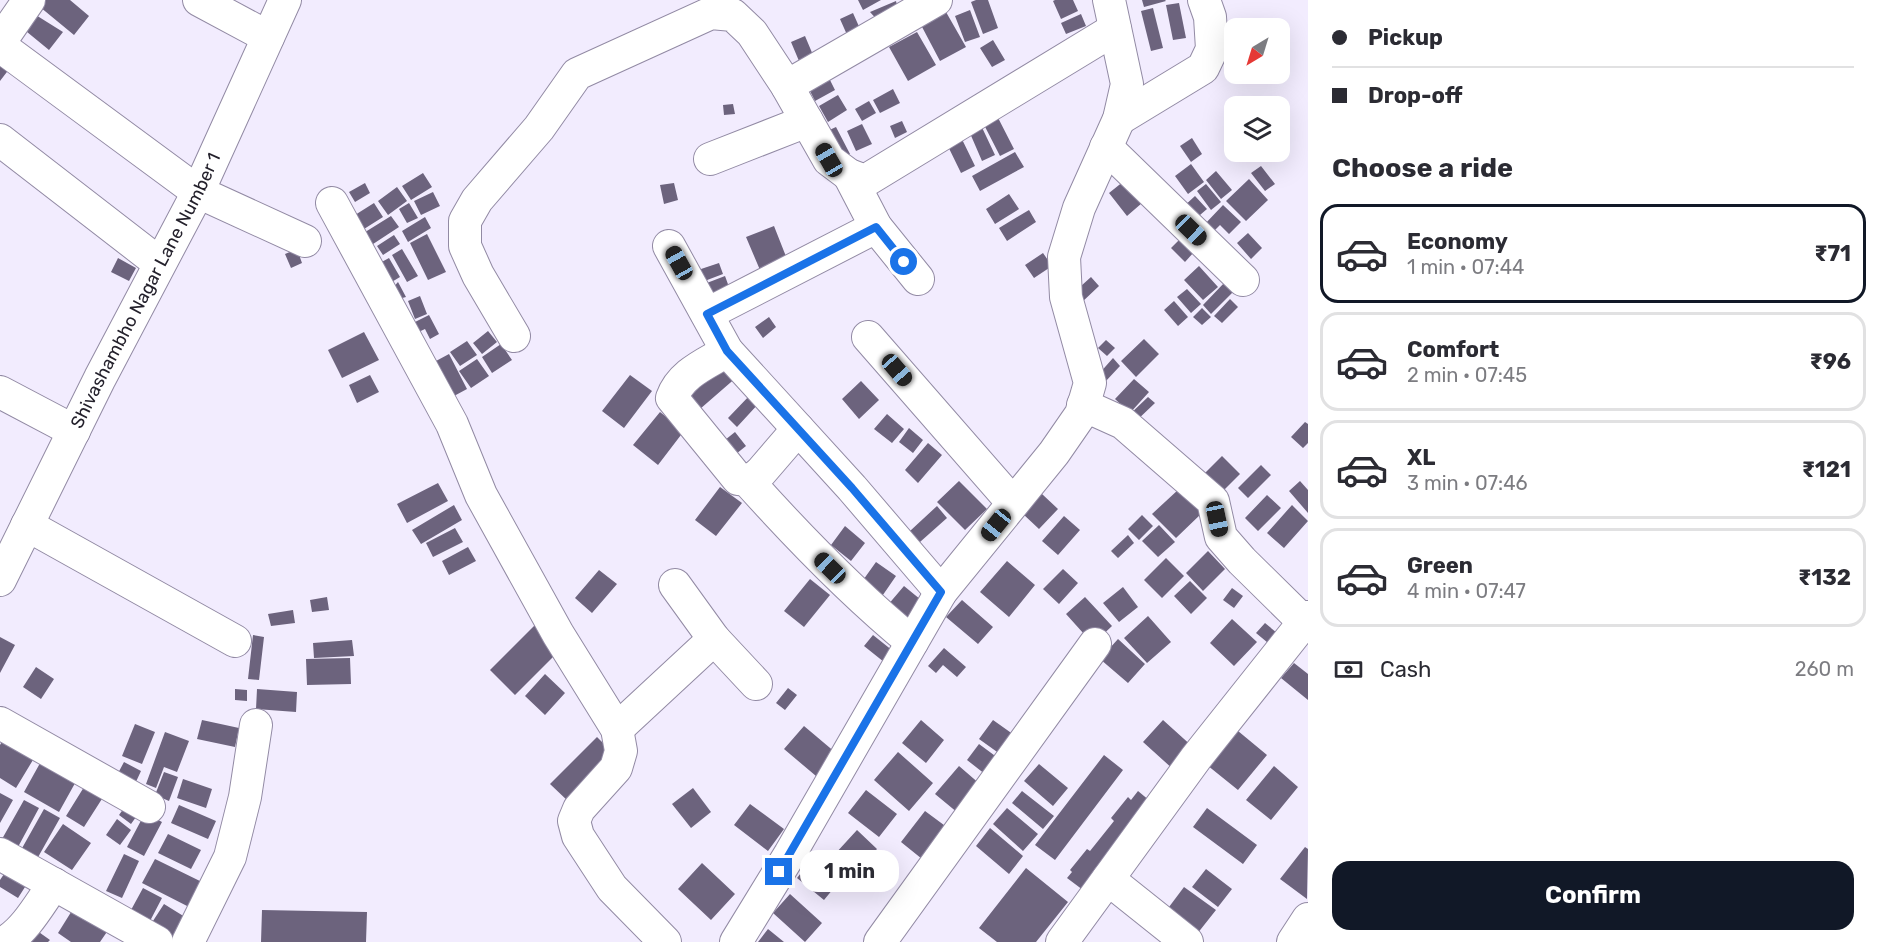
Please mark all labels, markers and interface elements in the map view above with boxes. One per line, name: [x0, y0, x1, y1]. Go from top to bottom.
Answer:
north arrow: [1224, 18, 1290, 84]
map controls: [1224, 18, 1290, 162]
text: Pickup: [1368, 24, 1443, 51]
text: Drop-off: [1368, 82, 1463, 109]
button: layers: [1224, 96, 1290, 162]
car: [812, 140, 846, 180]
street label: Shivashambho Nagar Lane Number 1: [66, 149, 225, 432]
text: Choose a ride: [1332, 152, 1513, 184]
car: [1172, 211, 1210, 249]
icon: car: [1335, 227, 1389, 281]
text: Economy: [1407, 228, 1508, 255]
text: ₹71: [1814, 240, 1851, 267]
car: [662, 243, 696, 283]
route start: [890, 248, 917, 275]
text: 1 min · 07:44: [1407, 255, 1525, 279]
icon: car: [1335, 335, 1389, 389]
text: Comfort: [1407, 336, 1499, 363]
text: ₹96: [1809, 348, 1851, 375]
car: [878, 351, 916, 389]
text: 2 min · 07:45: [1407, 363, 1527, 387]
icon: car: [1335, 443, 1389, 497]
text: XL: [1407, 444, 1435, 471]
text: ₹121: [1802, 456, 1851, 483]
text: 3 min · 07:46: [1407, 471, 1528, 495]
car: [1204, 500, 1230, 538]
car: [978, 505, 1014, 545]
car: [811, 549, 849, 587]
icon: car: [1335, 551, 1389, 605]
text: Green: [1407, 552, 1473, 579]
text: ₹132: [1798, 564, 1851, 591]
text: 4 min · 07:47: [1407, 579, 1526, 603]
icon: cash: [1332, 653, 1365, 686]
text: Cash: [1380, 656, 1431, 683]
text: 260 m: [1795, 657, 1854, 681]
callout: 1 min: [800, 851, 899, 893]
route end: [765, 858, 792, 885]
text: 1 min: [824, 859, 875, 883]
button: Confirm: [1332, 861, 1854, 930]

